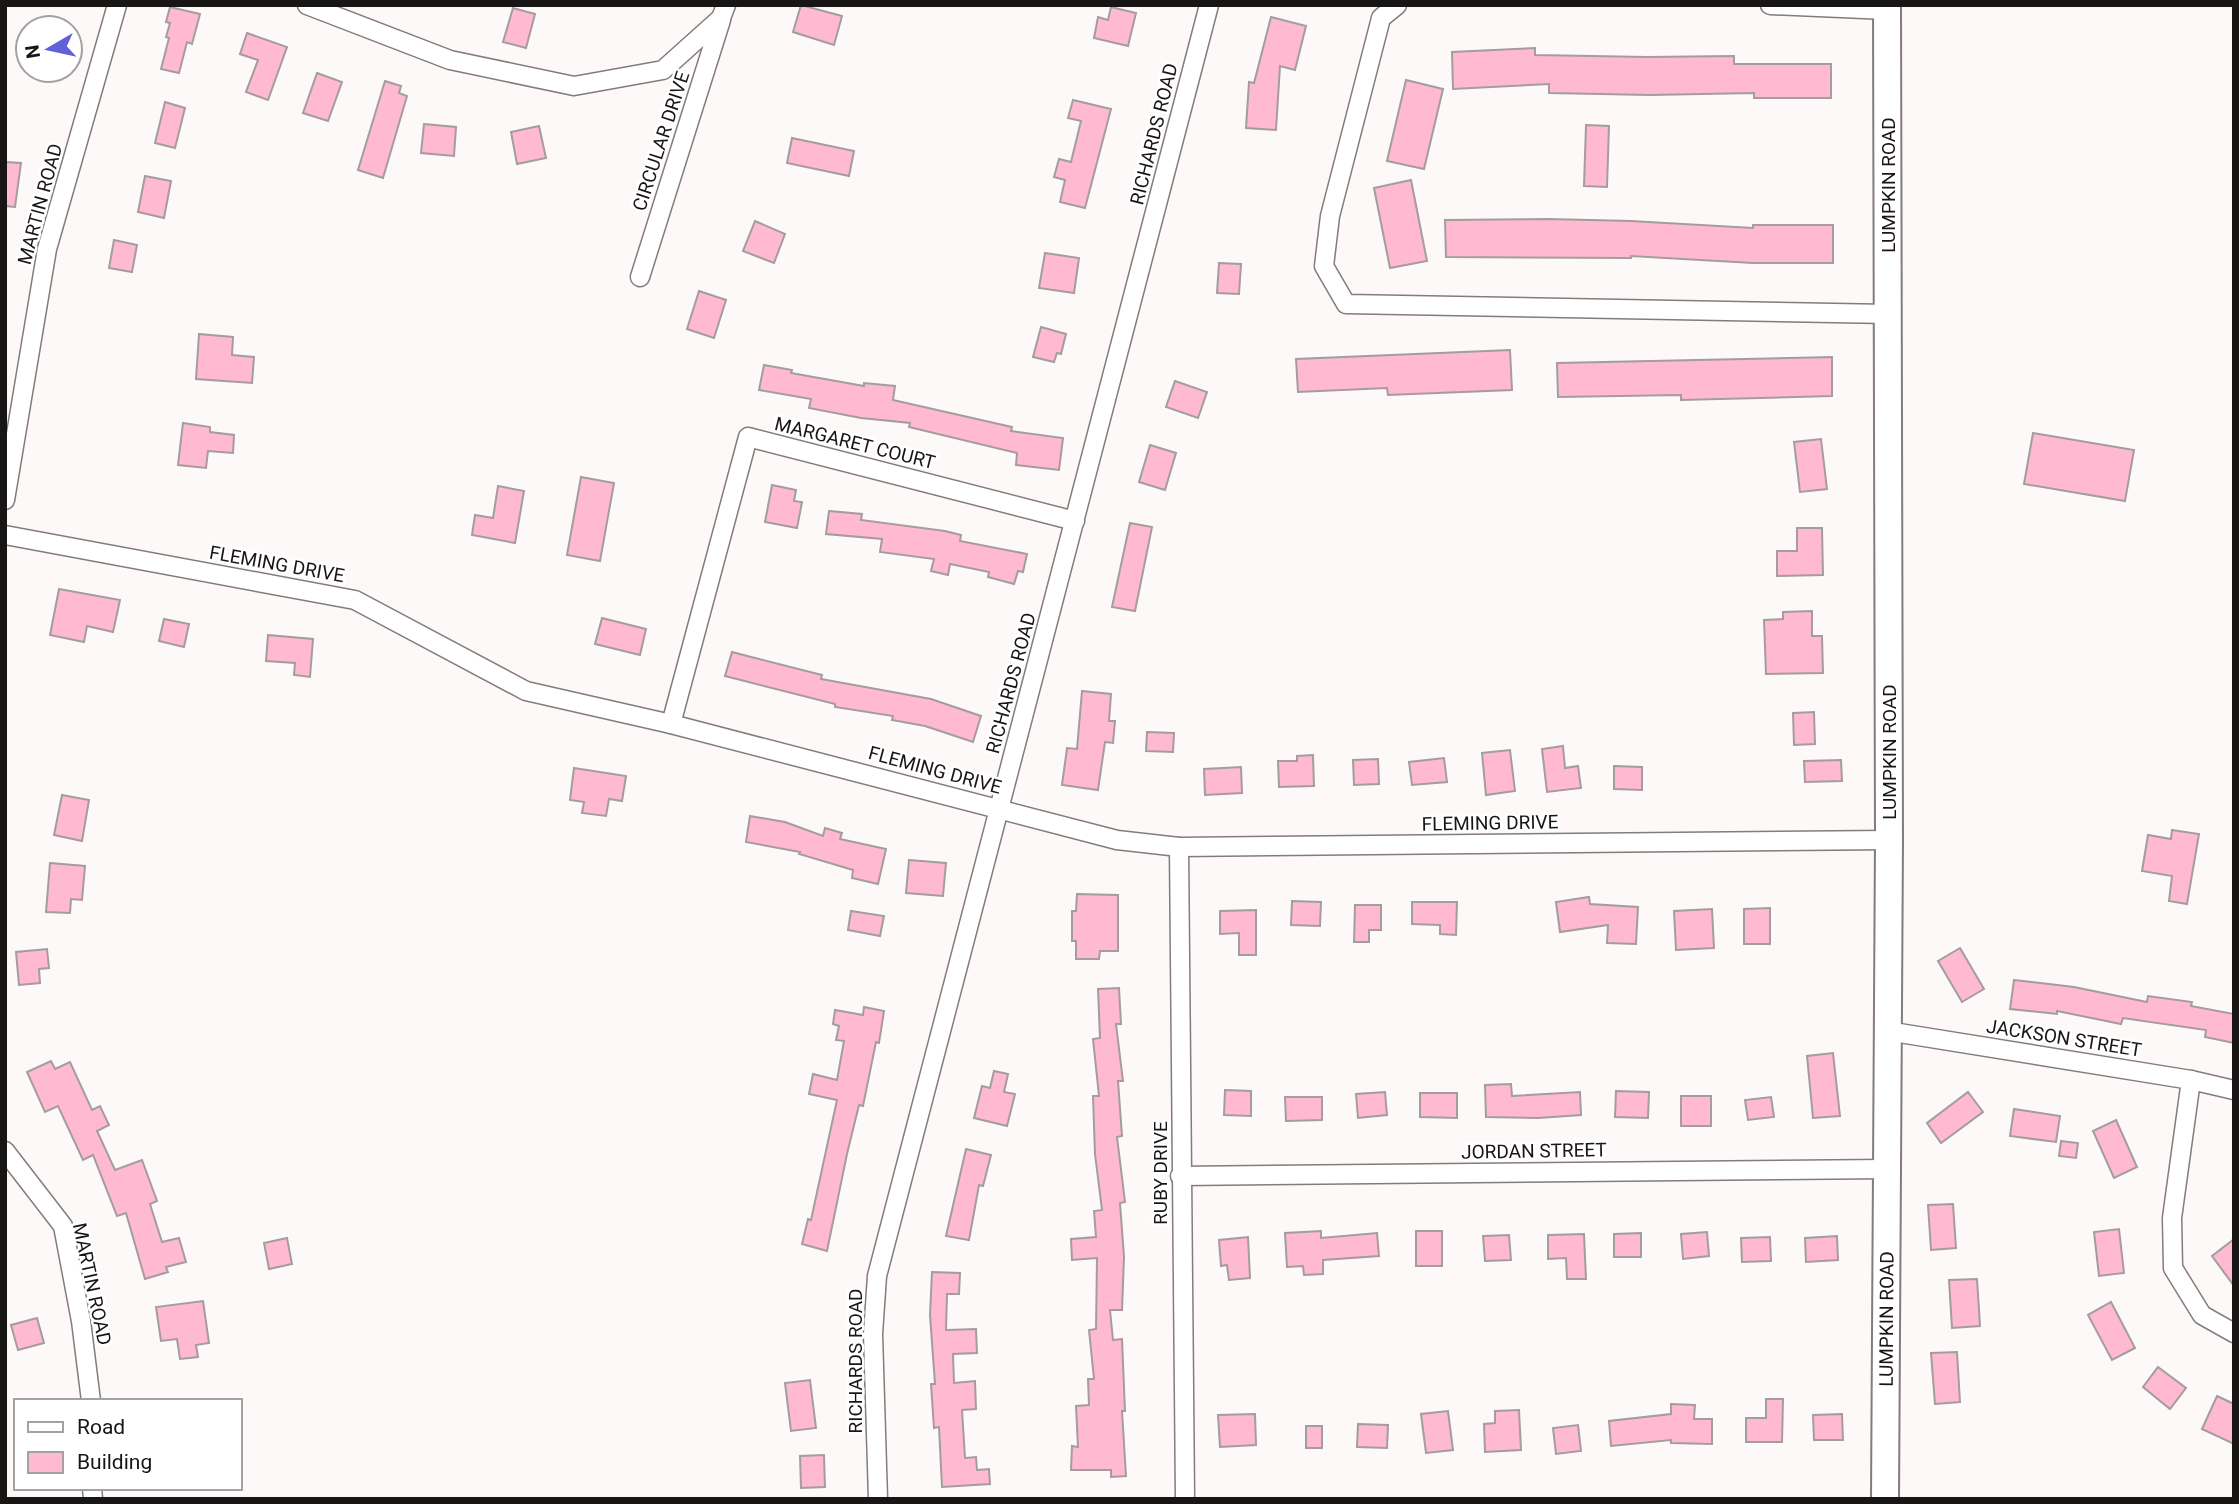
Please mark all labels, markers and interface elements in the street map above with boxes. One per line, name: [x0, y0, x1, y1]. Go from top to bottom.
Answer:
north arrow: [14, 14, 84, 84]
text: N: [20, 43, 45, 60]
street label: RICHARDS ROAD: [1125, 61, 1183, 207]
street label: CIRCULAR DRIVE: [628, 68, 694, 214]
street label: LUMPKIN ROAD: [1877, 117, 1900, 253]
street label: MARTIN ROAD: [13, 141, 67, 267]
street label: MARGARET COURT: [772, 412, 938, 474]
street label: FLEMING DRIVE: [208, 541, 347, 587]
street label: RICHARDS ROAD: [981, 610, 1041, 756]
street label: LUMPKIN ROAD: [1878, 684, 1901, 820]
street label: FLEMING DRIVE: [866, 741, 1004, 799]
street label: FLEMING DRIVE: [1421, 810, 1559, 836]
street label: JACKSON STREET: [1985, 1014, 2143, 1062]
street label: RUBY DRIVE: [1149, 1121, 1172, 1225]
street label: JORDAN STREET: [1461, 1138, 1607, 1164]
street label: MARTIN ROAD: [68, 1221, 116, 1347]
street label: LUMPKIN ROAD: [1874, 1251, 1898, 1387]
street label: RICHARDS ROAD: [844, 1289, 867, 1433]
legend: [14, 1399, 242, 1490]
text: Road: [77, 1415, 125, 1439]
text: Building: [77, 1450, 152, 1474]

